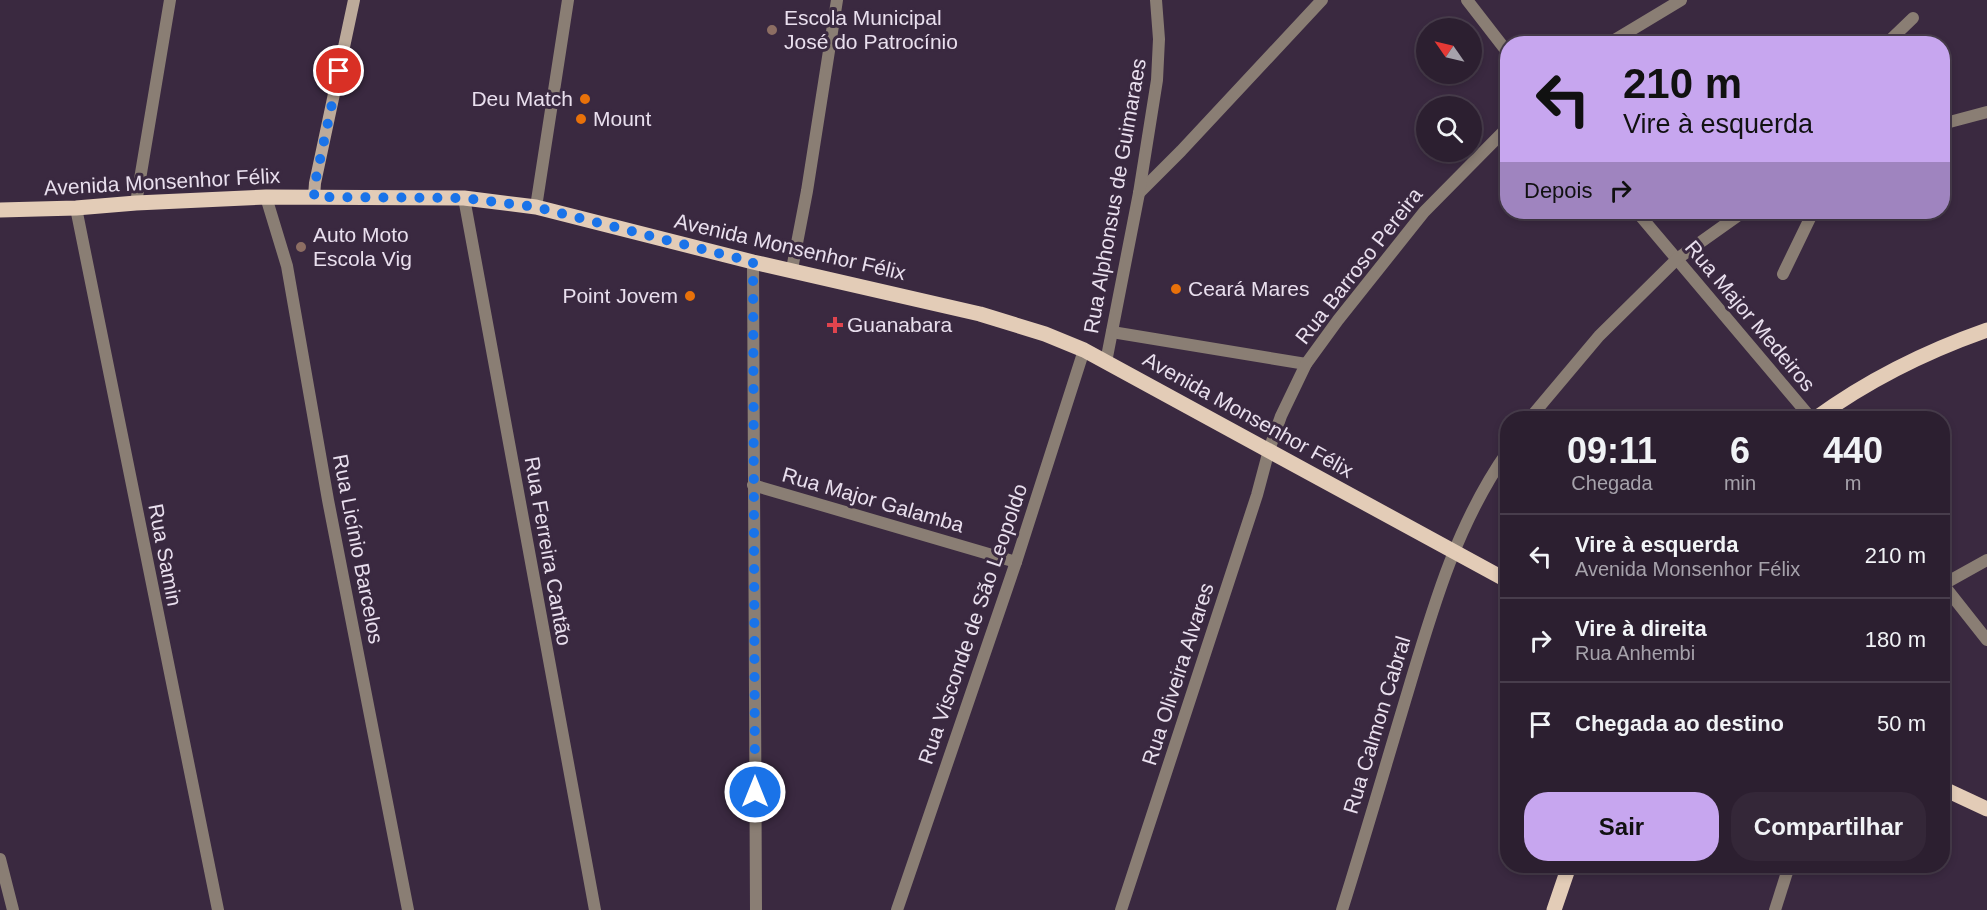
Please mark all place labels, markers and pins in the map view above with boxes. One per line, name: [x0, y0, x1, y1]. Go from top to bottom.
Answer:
place label: Escola Municipal José do Patrocínio: [784, 6, 958, 53]
marker: Escola Municipal José do Patrocínio: [765, 23, 779, 37]
pin: [313, 45, 364, 96]
place label: Deu Match: [471, 87, 573, 110]
marker: Deu Match: [578, 92, 592, 106]
place label: Mount: [593, 107, 652, 130]
marker: Mount: [574, 112, 588, 126]
place label: Auto Moto Escola Vig: [313, 223, 412, 270]
marker: Auto Moto Escola Vig: [294, 240, 308, 254]
place label: Ceará Mares: [1188, 277, 1309, 300]
marker: Ceará Mares: [1169, 282, 1183, 296]
place label: Point Jovem: [562, 284, 678, 307]
marker: Point Jovem: [683, 289, 697, 303]
place label: Guanabara: [847, 313, 952, 336]
marker: Guanabara: [828, 318, 842, 332]

